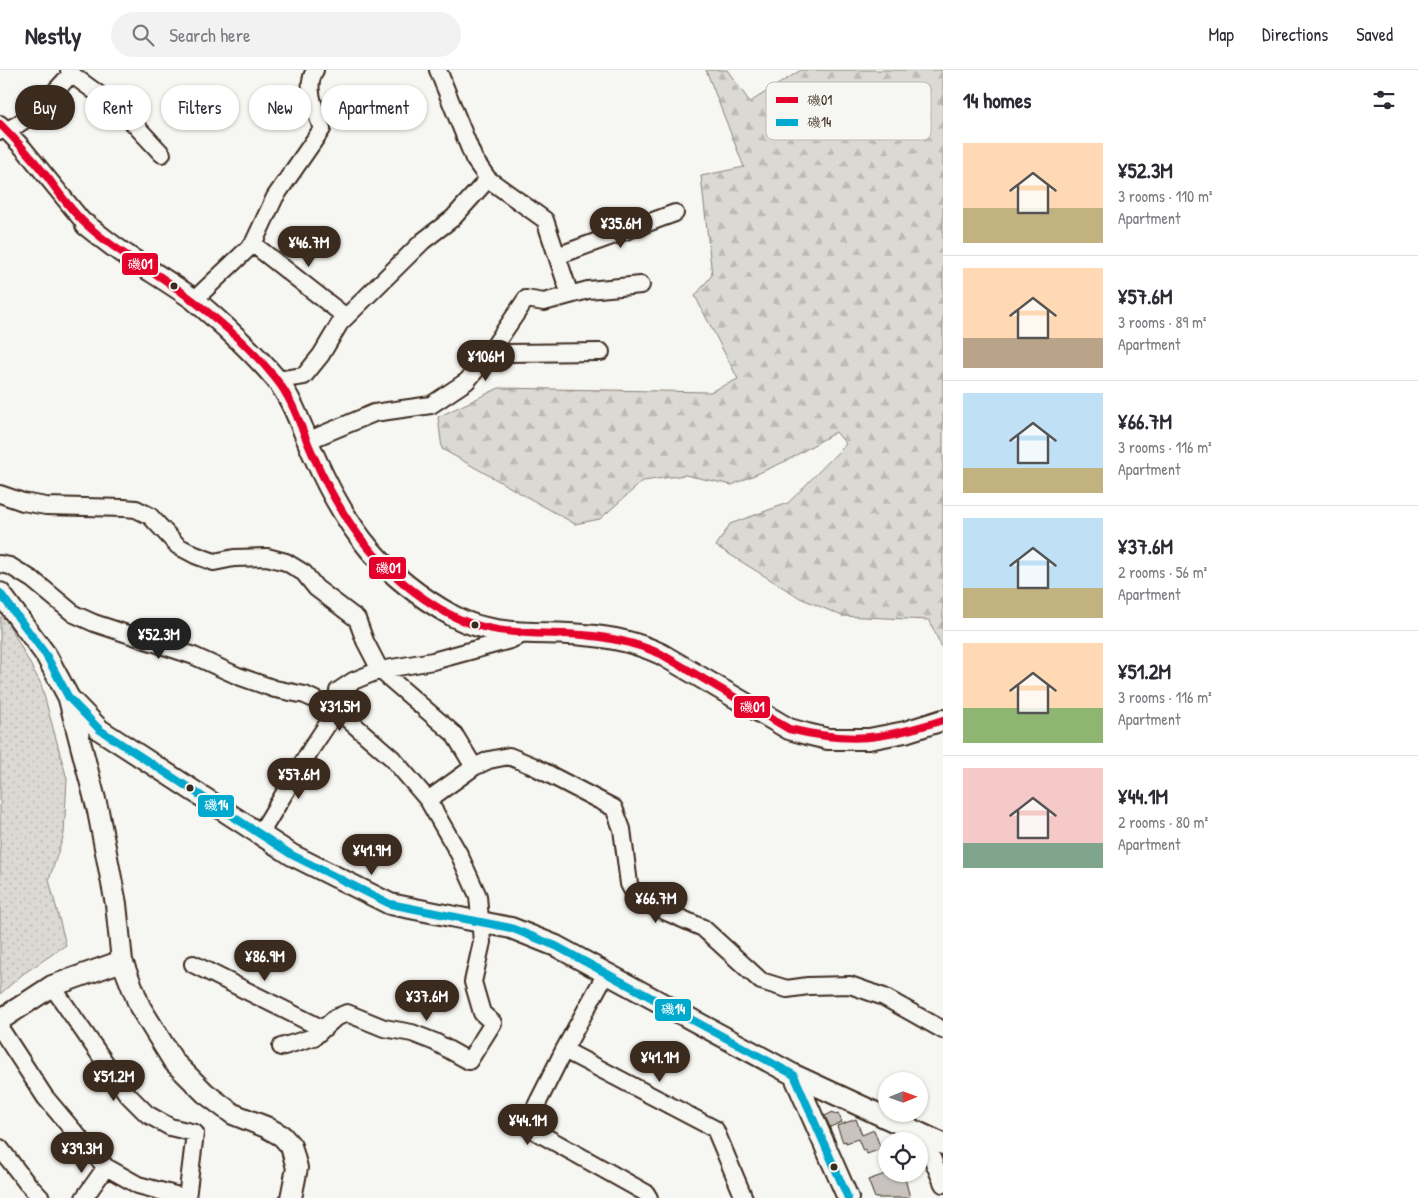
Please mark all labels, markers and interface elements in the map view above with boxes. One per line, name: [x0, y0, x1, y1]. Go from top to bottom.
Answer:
search box: [111, 12, 461, 57]
text: Nestly: [25, 19, 81, 51]
icon: search: [129, 21, 157, 49]
text: Search here: [169, 22, 251, 48]
text: Map: [1209, 22, 1234, 47]
text: Directions: [1262, 22, 1328, 47]
text: Saved: [1356, 22, 1393, 47]
legend: [766, 82, 931, 140]
chip: Buy: [15, 85, 75, 130]
chip: Rent: [85, 85, 151, 130]
chip: Filters: [161, 85, 239, 130]
chip: New: [249, 85, 311, 130]
chip: Apartment: [321, 85, 427, 130]
text: 14 homes: [963, 86, 1031, 115]
icon: filters: [1370, 86, 1398, 114]
text: 磯01: [807, 90, 832, 109]
text: 磯14: [807, 112, 831, 131]
text: ¥52.3M: [1118, 156, 1173, 185]
icon: home: [1003, 163, 1063, 223]
text: 3 rooms · 110 m²: [1118, 185, 1213, 207]
pin: ¥35.6M: [580, 206, 662, 249]
text: Apartment: [1118, 207, 1181, 229]
text: ¥35.6M: [601, 212, 641, 234]
pin: ¥46.7M: [268, 226, 350, 268]
text: ¥46.7M: [289, 231, 329, 253]
line badge: 磯01: [121, 252, 159, 276]
text: 磯01: [127, 254, 153, 273]
unlabelled marker: [169, 281, 179, 291]
text: ¥57.6M: [1118, 282, 1172, 311]
icon: home: [1003, 288, 1063, 348]
text: 3 rooms · 89 m²: [1118, 311, 1207, 333]
text: Apartment: [1118, 333, 1181, 355]
pin: ¥106M: [451, 340, 521, 382]
text: ¥106M: [468, 345, 504, 367]
text: ¥66.7M: [1118, 407, 1172, 436]
icon: home: [1003, 413, 1063, 473]
text: 3 rooms · 116 m²: [1118, 436, 1212, 458]
text: Apartment: [1118, 458, 1181, 480]
text: ¥37.6M: [1118, 532, 1173, 561]
icon: home: [1003, 538, 1063, 598]
line badge: 磯01: [368, 556, 407, 580]
text: 磯01: [375, 558, 401, 577]
text: 2 rooms · 56 m²: [1118, 561, 1207, 583]
text: Apartment: [1118, 583, 1181, 605]
pin: ¥52.3M: [118, 618, 200, 660]
unlabelled marker: [470, 620, 480, 630]
text: ¥52.3M: [138, 623, 180, 645]
text: ¥51.2M: [1118, 657, 1171, 686]
icon: home: [1003, 663, 1063, 723]
text: 3 rooms · 116 m²: [1118, 686, 1212, 708]
pin: ¥31.5M: [299, 690, 381, 732]
text: ¥31.5M: [320, 695, 360, 717]
line badge: 磯01: [733, 695, 771, 719]
text: 磯01: [739, 697, 765, 716]
text: Apartment: [1118, 708, 1181, 730]
pin: ¥57.6M: [258, 758, 340, 800]
text: ¥57.6M: [278, 763, 320, 785]
text: ¥44.1M: [1118, 782, 1168, 811]
unlabelled marker: [185, 783, 195, 793]
icon: home: [1003, 788, 1063, 848]
line badge: 磯14: [197, 794, 235, 818]
text: 磯14: [204, 795, 229, 814]
text: 2 rooms · 80 m²: [1118, 811, 1208, 833]
text: Apartment: [1118, 833, 1181, 855]
pin: ¥41.9M: [331, 834, 413, 876]
text: ¥41.9M: [353, 839, 391, 861]
pin: ¥66.7M: [615, 882, 697, 924]
text: ¥66.7M: [635, 887, 677, 909]
pin: ¥86.9M: [224, 940, 306, 982]
text: ¥86.9M: [245, 945, 285, 967]
pin: ¥37.6M: [386, 980, 468, 1022]
text: ¥37.6M: [406, 985, 448, 1007]
line badge: 磯14: [654, 998, 692, 1022]
text: 磯14: [661, 999, 686, 1018]
pin: ¥41.1M: [619, 1040, 701, 1083]
text: ¥41.1M: [641, 1046, 679, 1068]
pin: ¥51.2M: [73, 1060, 155, 1102]
text: ¥51.2M: [94, 1065, 134, 1087]
north arrow: [878, 1072, 928, 1122]
map controls: [878, 1072, 928, 1182]
pin: ¥44.1M: [487, 1104, 569, 1146]
text: ¥44.1M: [509, 1109, 547, 1131]
pin: ¥39.3M: [41, 1132, 123, 1174]
button: locate: [878, 1132, 928, 1182]
text: ¥39.3M: [62, 1137, 102, 1159]
unlabelled marker: [829, 1162, 839, 1172]

